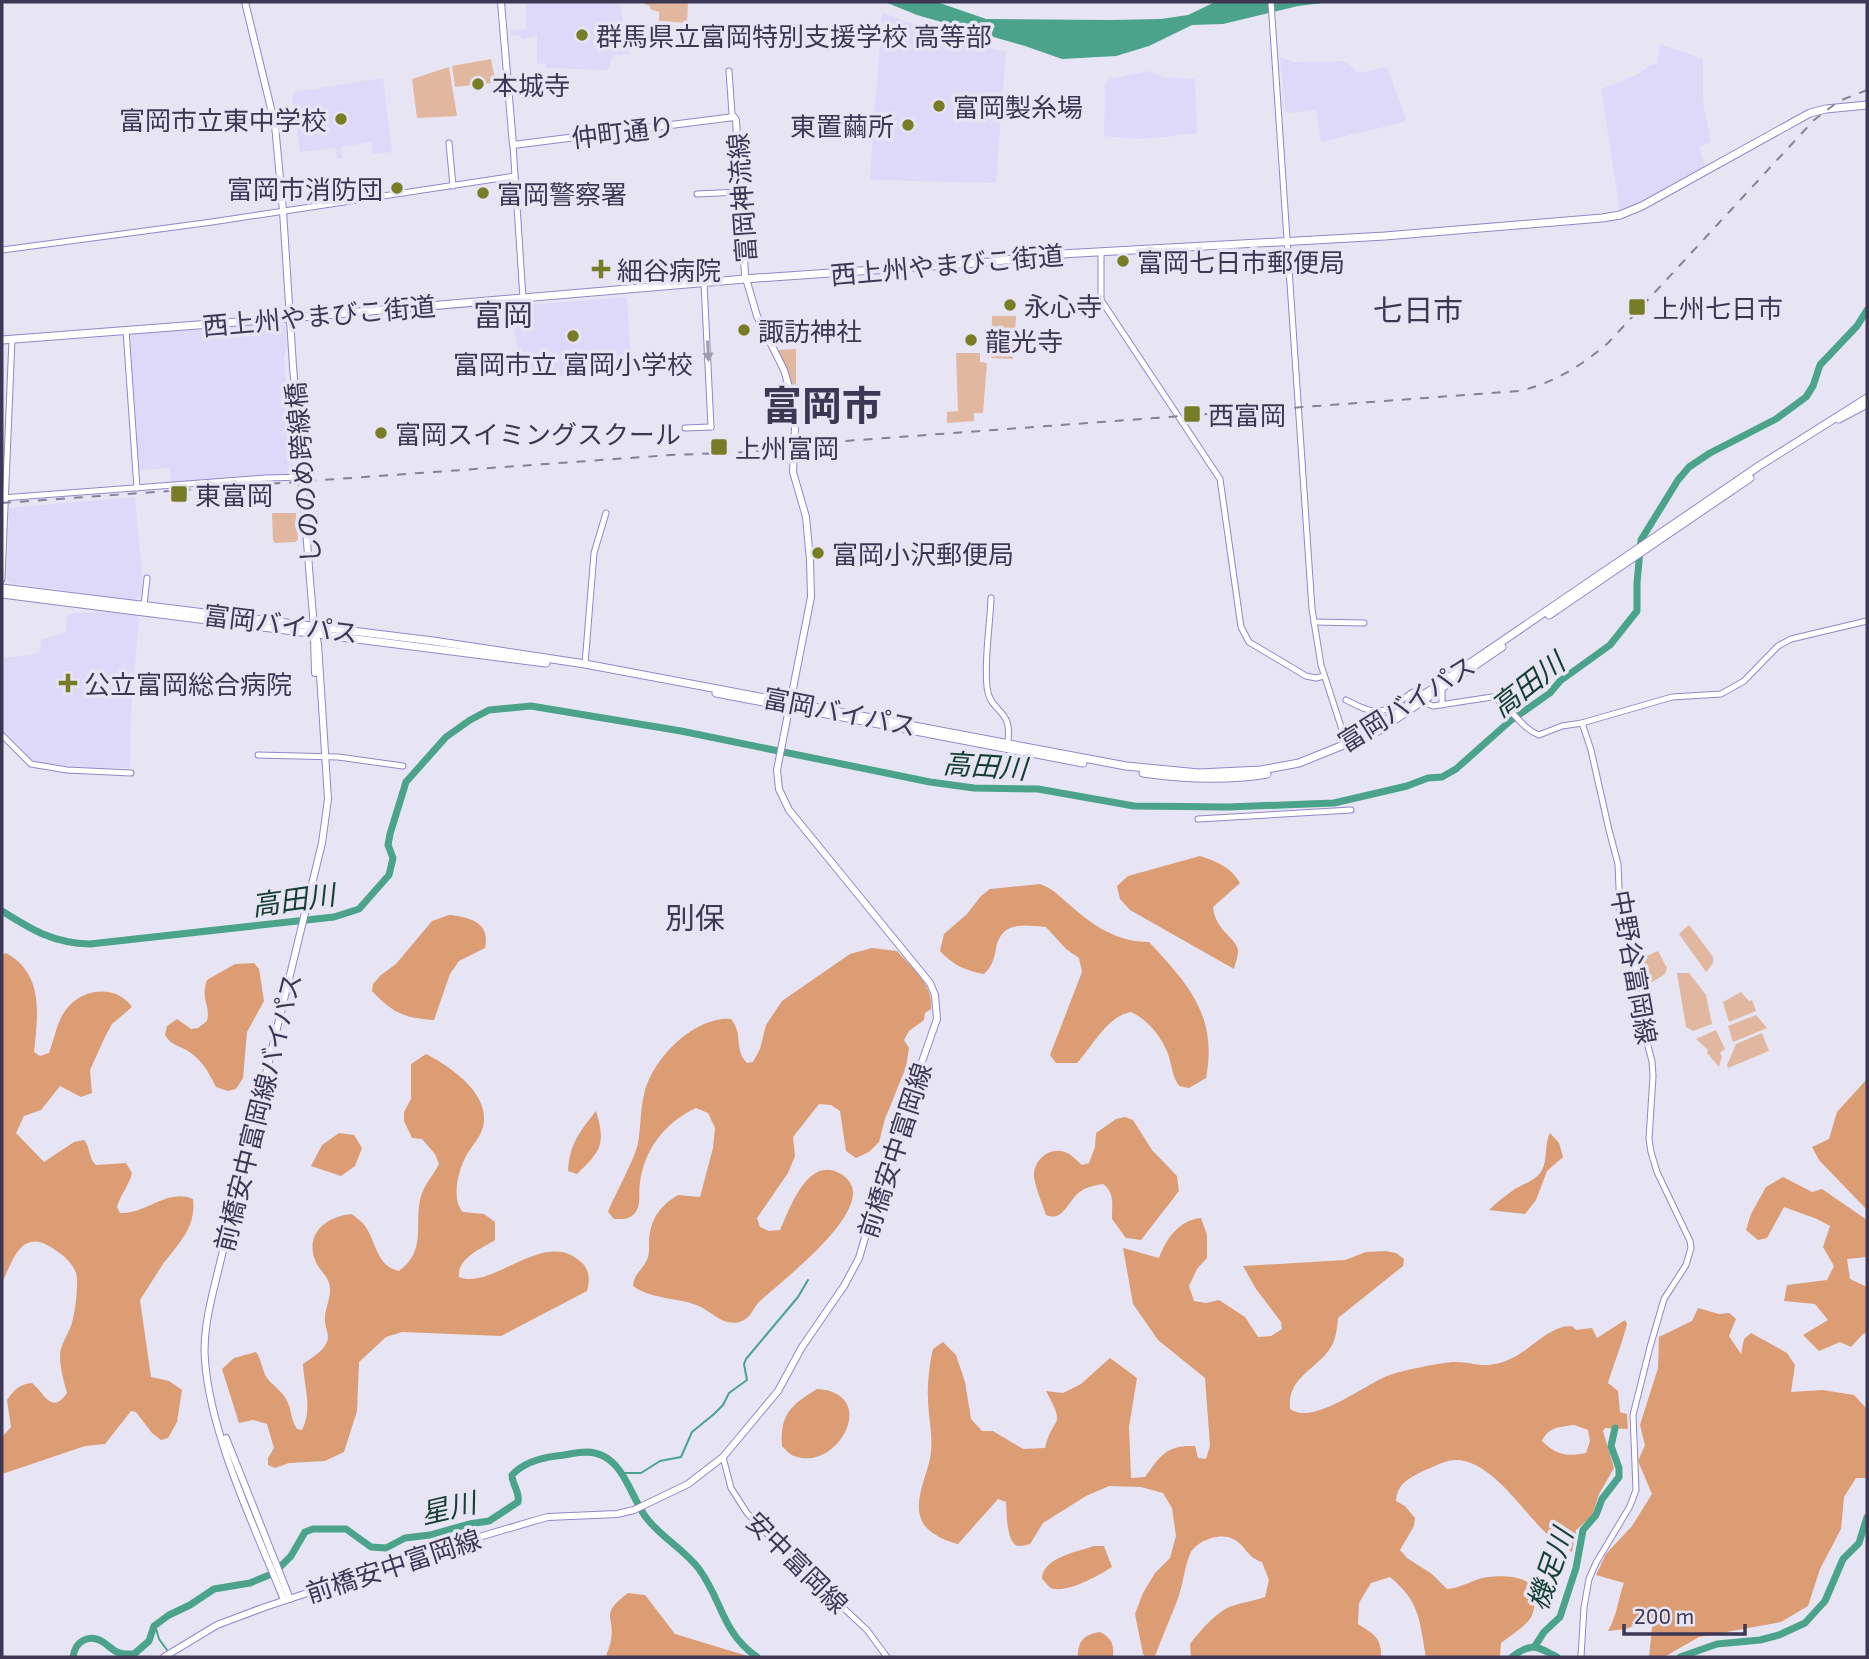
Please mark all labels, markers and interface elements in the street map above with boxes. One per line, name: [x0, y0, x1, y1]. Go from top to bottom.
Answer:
place label: 群馬県立富岡特別支援学校 高等部: [596, 20, 992, 51]
marker: 群馬県立富岡特別支援学校 高等部: [574, 27, 590, 43]
place label: 本城寺: [492, 69, 570, 100]
marker: 本城寺: [470, 76, 486, 92]
place label: 富岡製糸場: [953, 91, 1083, 122]
marker: 富岡製糸場: [931, 98, 947, 114]
place label: 富岡市立東中学校: [119, 104, 327, 135]
street label: 仲町通り: [569, 109, 677, 153]
place label: 東置繭所: [790, 110, 894, 141]
marker: 富岡市立東中学校: [333, 111, 349, 127]
marker: 東置繭所: [900, 117, 916, 133]
street label: 富岡神流線: [721, 132, 761, 264]
place label: 富岡市消防団: [227, 173, 383, 204]
place label: 富岡警察署: [497, 178, 627, 209]
marker: 富岡市消防団: [389, 180, 405, 196]
marker: 富岡警察署: [475, 185, 491, 201]
street label: 西上州やまびこ街道: [829, 238, 1065, 290]
place label: 富岡七日市郵便局: [1137, 246, 1345, 277]
marker: 富岡七日市郵便局: [1115, 253, 1131, 269]
place label: 細谷病院: [617, 254, 721, 285]
marker: 細谷病院: [591, 259, 611, 279]
street label: 西上州やまびこ街道: [201, 289, 437, 341]
place label: 永心寺: [1024, 290, 1102, 321]
district label: 七日市: [1373, 291, 1463, 327]
place label: 上州七日市: [1653, 292, 1783, 323]
district label: 富岡: [473, 296, 533, 332]
marker: 永心寺: [1002, 297, 1018, 313]
marker: 上州七日市: [1627, 297, 1647, 317]
place label: 諏訪神社: [758, 315, 862, 346]
marker: 諏訪神社: [736, 322, 752, 338]
place label: 龍光寺: [985, 325, 1063, 356]
marker: 富岡市立 富岡小学校: [565, 328, 581, 344]
marker: 龍光寺: [963, 332, 979, 348]
one-way arrow: [703, 340, 714, 362]
place label: 富岡市立 富岡小学校: [453, 348, 693, 379]
district label: 富岡市: [762, 380, 882, 428]
street label: しののめ跨線橋: [279, 381, 325, 565]
place label: 西富岡: [1208, 399, 1286, 430]
marker: 西富岡: [1182, 404, 1202, 424]
place label: 富岡スイミングスクール: [395, 418, 681, 449]
marker: 富岡スイミングスクール: [373, 425, 389, 441]
place label: 上州富岡: [735, 432, 839, 463]
marker: 上州富岡: [709, 437, 729, 457]
place label: 東富岡: [195, 479, 273, 510]
marker: 東富岡: [169, 484, 189, 504]
place label: 富岡小沢郵便局: [832, 538, 1014, 569]
marker: 富岡小沢郵便局: [810, 545, 826, 561]
street label: 富岡バイパス: [202, 598, 360, 648]
water label: 高田川: [1483, 643, 1573, 723]
street label: 富岡バイパス: [1332, 649, 1480, 757]
place label: 公立富岡総合病院: [84, 668, 292, 699]
marker: 公立富岡総合病院: [58, 673, 78, 693]
street label: 富岡バイパス: [761, 681, 919, 741]
water label: 高田川: [942, 745, 1031, 785]
water label: 高田川: [249, 876, 340, 922]
street label: 中野谷富岡線: [1606, 887, 1664, 1047]
district label: 別保: [665, 899, 725, 935]
street label: 前橋安中富岡線バイパス: [207, 970, 307, 1254]
street label: 前橋安中富岡線: [851, 1059, 937, 1241]
water label: 星川: [417, 1483, 482, 1530]
street label: 安中富岡線: [741, 1505, 855, 1619]
water label: 機足川: [1519, 1521, 1580, 1614]
street label: 前橋安中富岡線: [302, 1522, 484, 1608]
scale bar: [1624, 1592, 1745, 1636]
text: 200 m: [1634, 1603, 1694, 1628]

